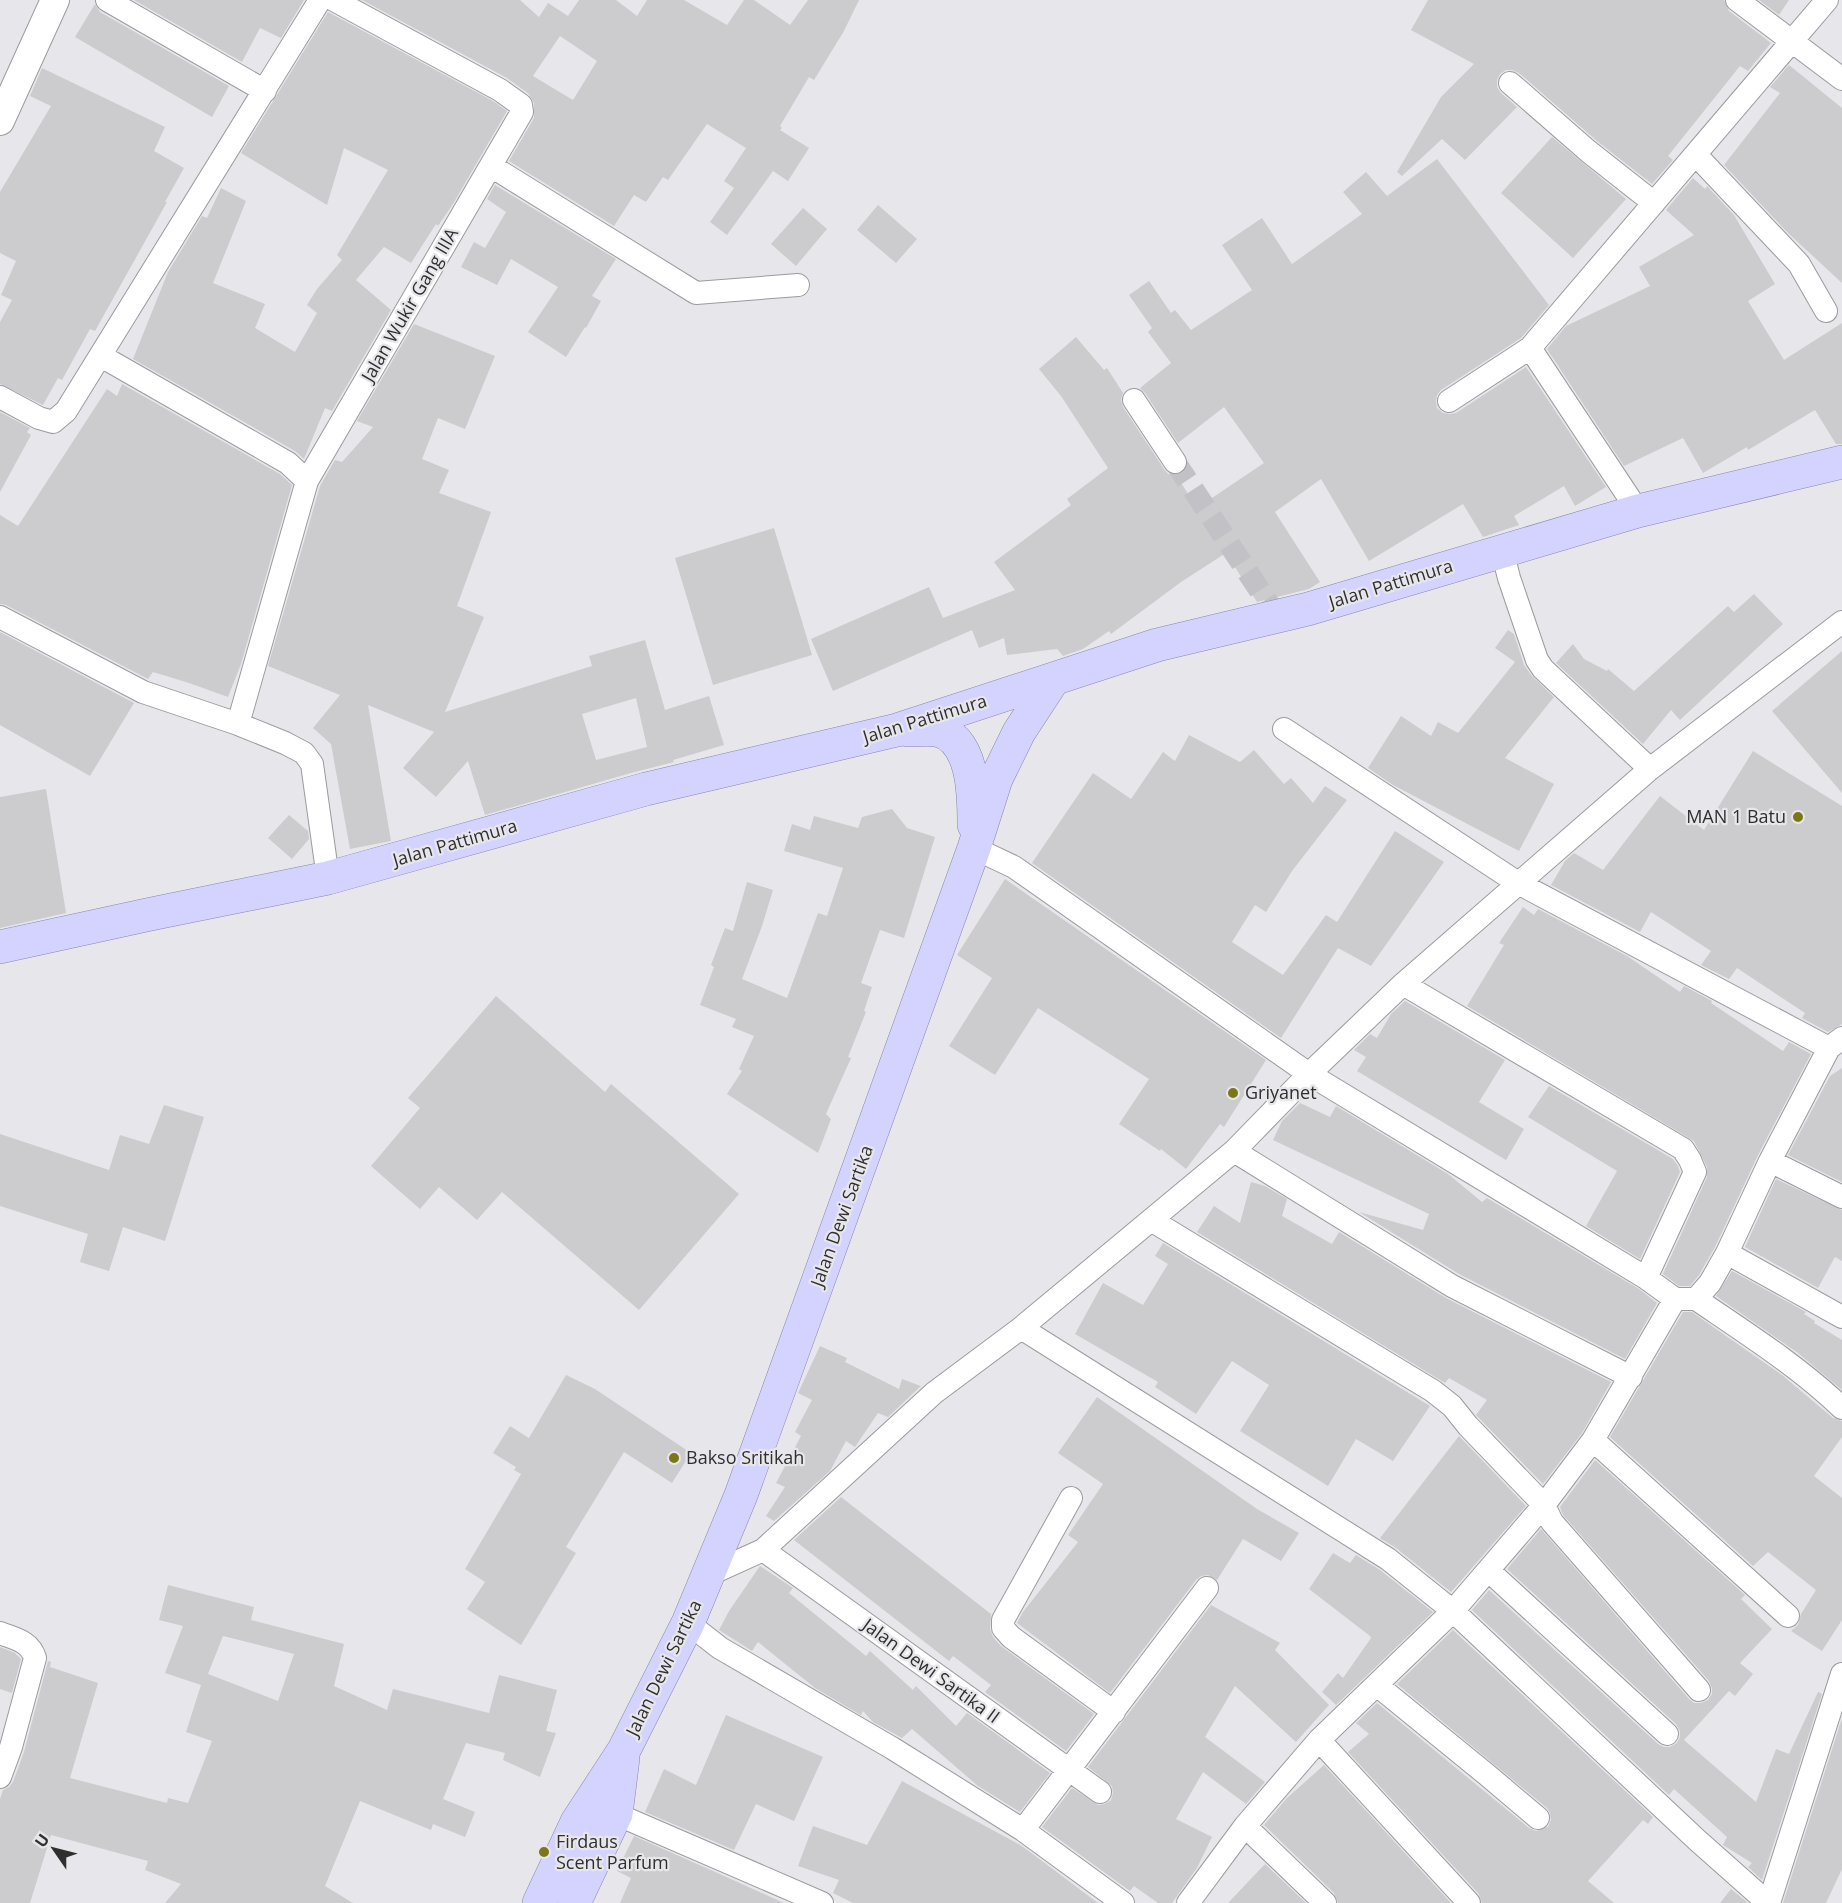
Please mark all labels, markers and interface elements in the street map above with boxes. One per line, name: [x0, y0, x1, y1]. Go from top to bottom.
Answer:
street label: Jalan Wukir Gang IIIA: [354, 223, 463, 388]
street label: Jalan Pattimura: [1324, 553, 1456, 614]
street label: Jalan Pattimura: [858, 688, 990, 749]
place label: MAN 1 Batu: [1686, 804, 1786, 828]
marker: MAN 1 Batu: [1791, 810, 1805, 824]
street label: Jalan Pattimura: [388, 813, 520, 872]
place label: Griyanet: [1245, 1080, 1317, 1104]
marker: Griyanet: [1226, 1086, 1240, 1100]
street label: Jalan Dewi Sartika: [804, 1142, 878, 1292]
place label: Bakso Sritikah: [686, 1445, 804, 1469]
marker: Bakso Sritikah: [667, 1451, 681, 1465]
street label: Jalan Dewi Sartika: [619, 1595, 707, 1742]
street label: Jalan Dewi Sartika II: [857, 1611, 1005, 1728]
north arrow: [24, 1819, 84, 1879]
text: U: [29, 1829, 54, 1852]
place label: Firdaus Scent Parfum: [556, 1829, 669, 1874]
marker: Firdaus Scent Parfum: [537, 1845, 551, 1859]

